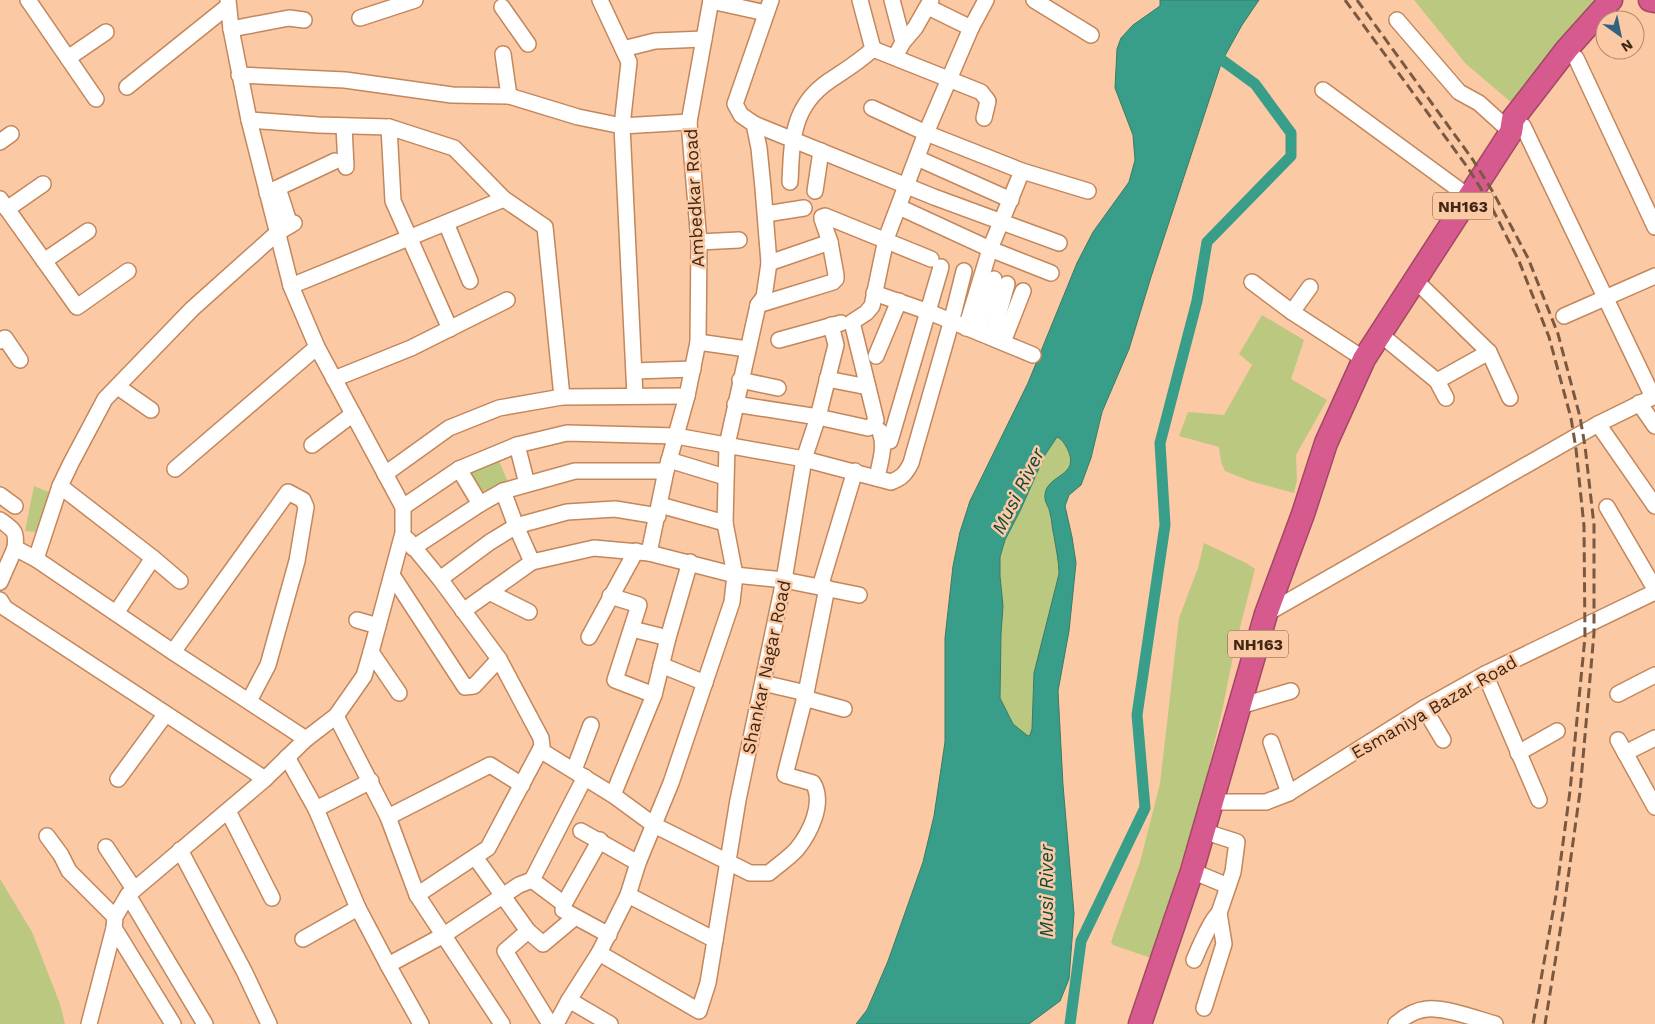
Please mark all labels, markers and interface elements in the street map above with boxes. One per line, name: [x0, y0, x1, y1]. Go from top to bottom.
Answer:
north arrow: [1595, 10, 1645, 60]
text: N: [1618, 36, 1636, 55]
street label: Ambedkar Road: [680, 128, 708, 268]
road number: NH163: [1433, 192, 1493, 220]
water label: Musi River: [987, 444, 1050, 538]
street label: Shankar Nagar Road: [737, 578, 795, 756]
road number: NH163: [1228, 630, 1288, 658]
street label: Esmaniya Bazar Road: [1347, 651, 1521, 763]
water label: Musi River: [1035, 844, 1058, 938]

